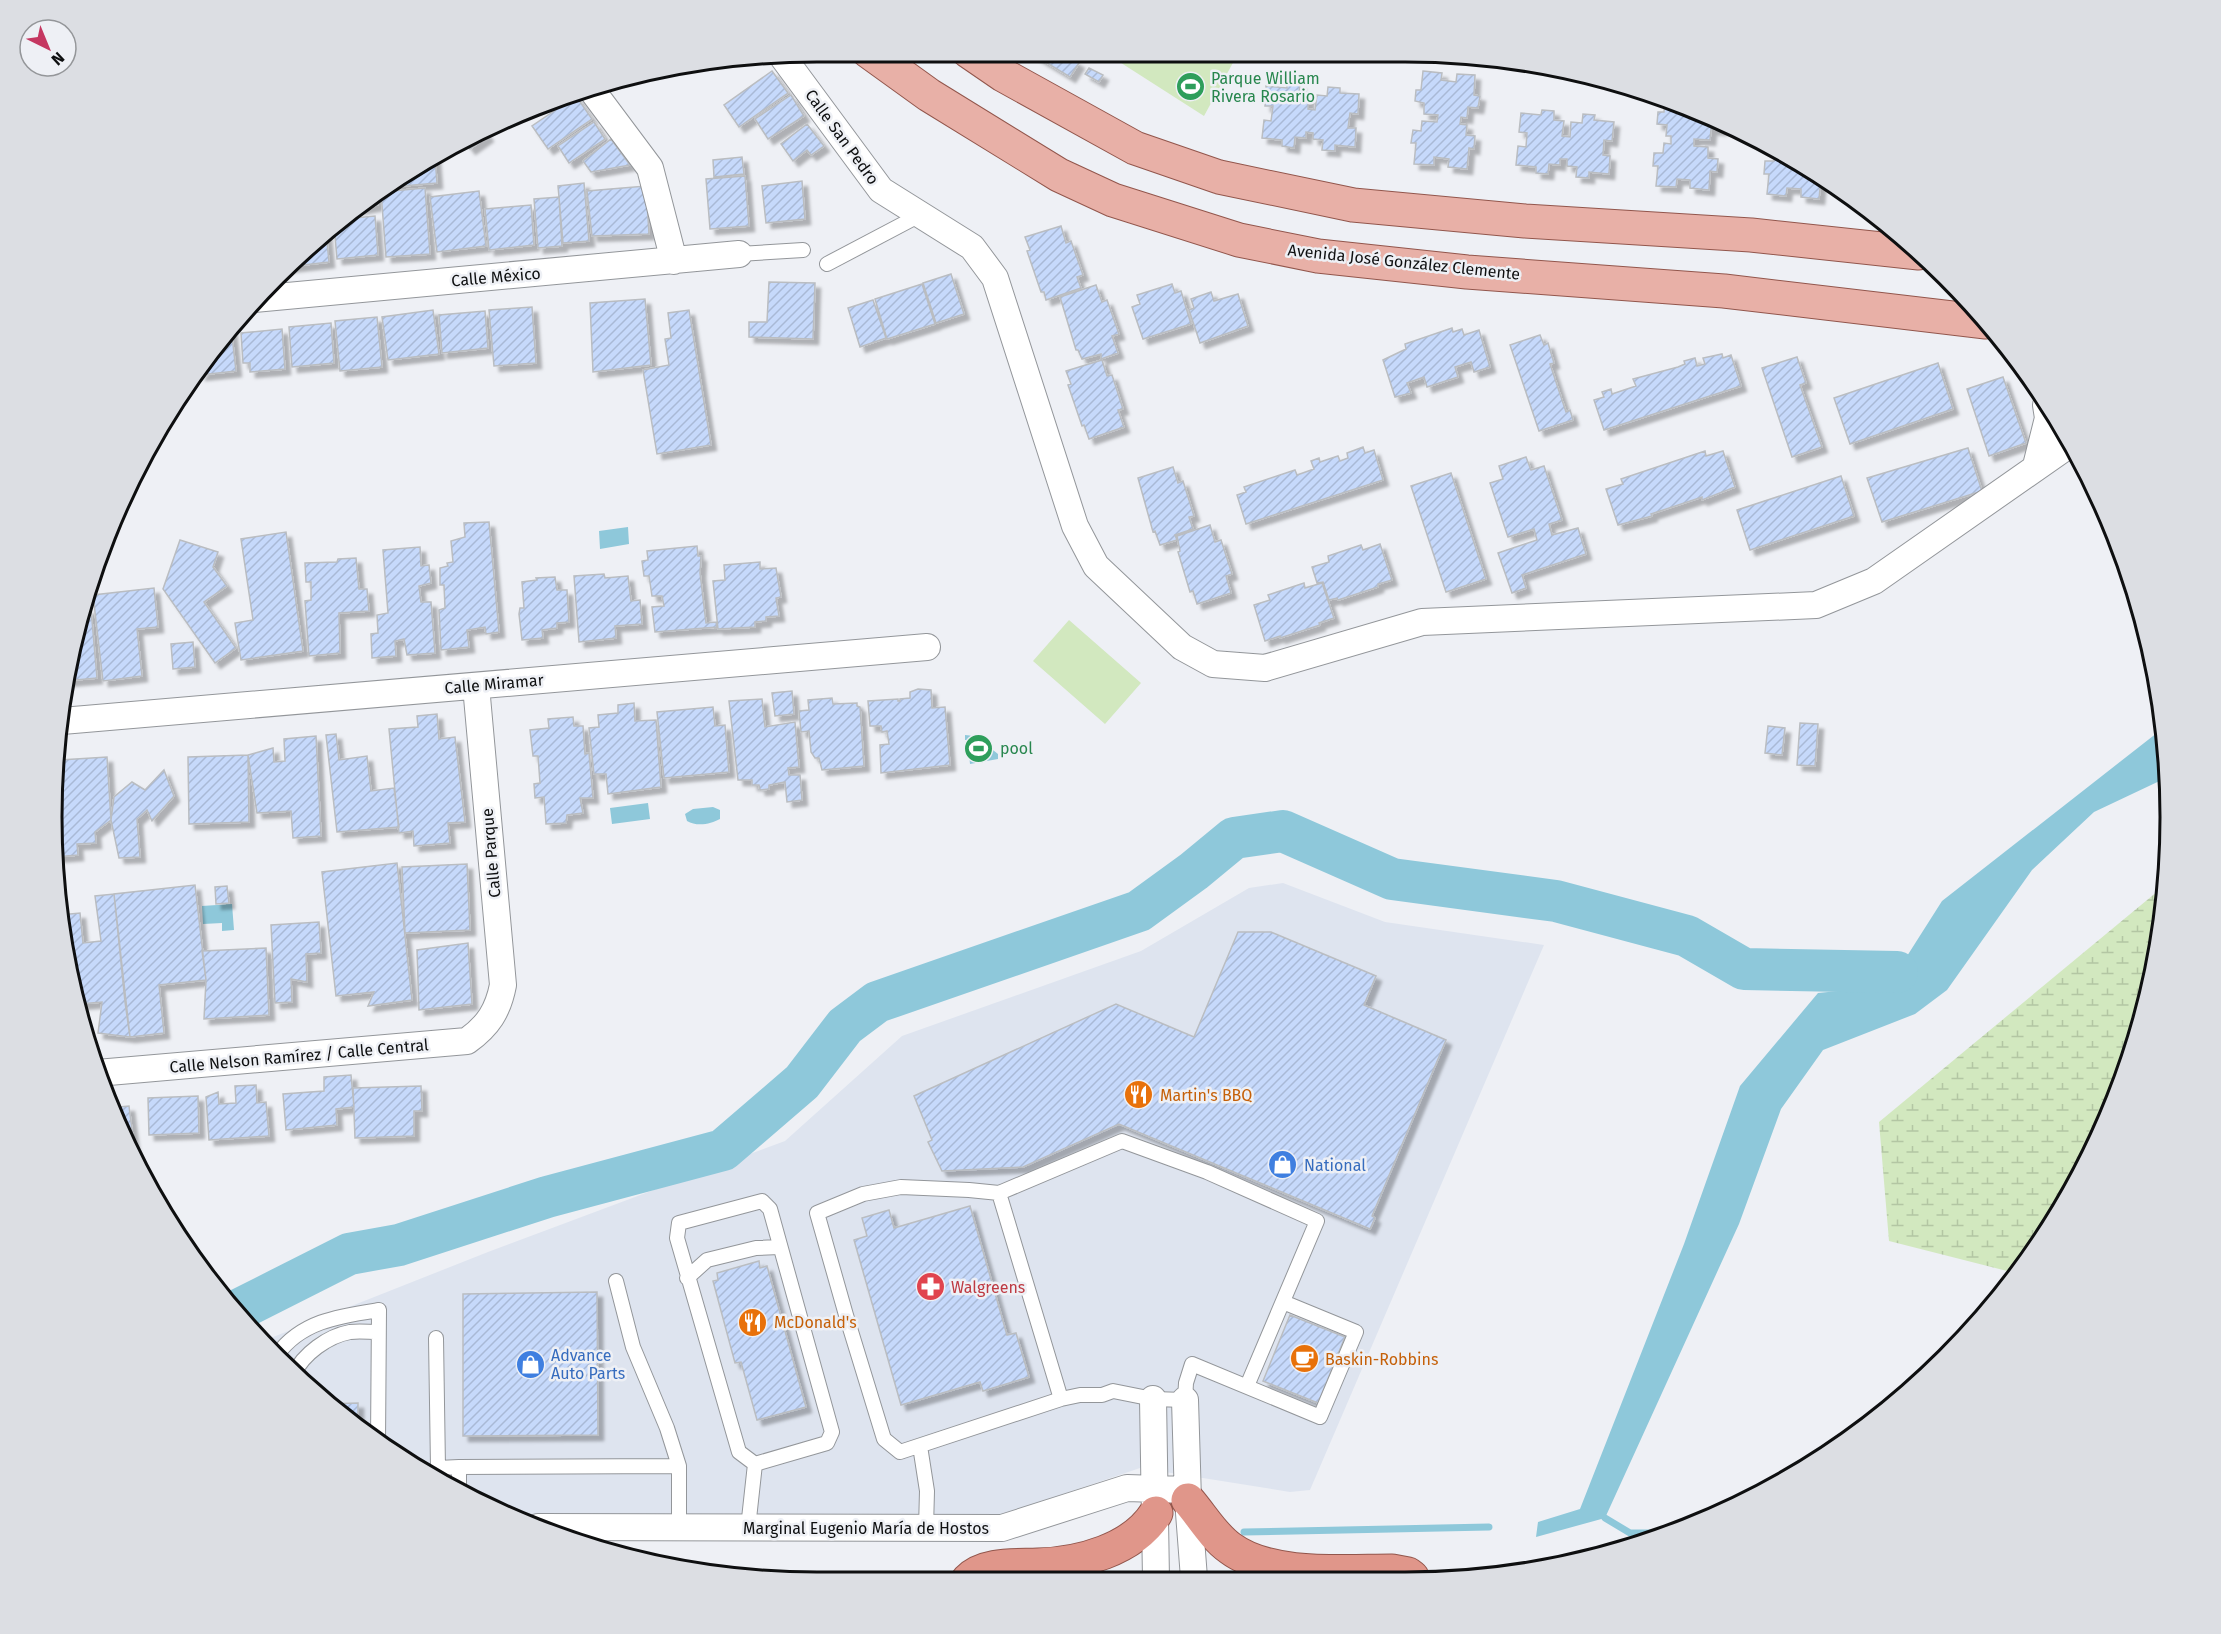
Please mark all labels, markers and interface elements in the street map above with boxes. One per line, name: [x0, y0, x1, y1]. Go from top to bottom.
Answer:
north arrow: [18, 18, 78, 78]
text: N: [48, 48, 68, 69]
place label: Parque William Rivera Rosario: [1211, 69, 1320, 106]
sports icon: Parque William Rivera Rosario: [1174, 71, 1206, 103]
street label: Calle San Pedro: [801, 86, 883, 188]
street label: Avenida José González Clemente: [1287, 240, 1521, 284]
street label: Calle México: [451, 264, 541, 290]
street label: Calle Miramar: [444, 670, 545, 698]
sports icon: pool: [963, 732, 995, 764]
place label: pool: [1000, 739, 1033, 758]
street label: Calle Parque: [478, 807, 504, 899]
street label: Calle Nelson Ramírez / Calle Central: [169, 1035, 430, 1077]
restaurant icon: Martin's BBQ: [1123, 1079, 1155, 1111]
place label: Martin's BBQ: [1160, 1086, 1252, 1105]
shop icon: National: [1267, 1149, 1299, 1181]
place label: National: [1304, 1156, 1366, 1175]
pharmacy icon: Walgreens: [914, 1271, 946, 1303]
place label: Walgreens: [951, 1278, 1025, 1297]
restaurant icon: McDonald's: [737, 1306, 769, 1338]
place label: McDonald's: [774, 1313, 857, 1332]
cafe icon: Baskin-Robbins: [1288, 1343, 1320, 1375]
place label: Advance Auto Parts: [551, 1346, 625, 1383]
shop icon: Advance Auto Parts: [514, 1348, 546, 1380]
place label: Baskin-Robbins: [1325, 1350, 1438, 1369]
street label: Marginal Eugenio María de Hostos: [743, 1519, 989, 1538]

